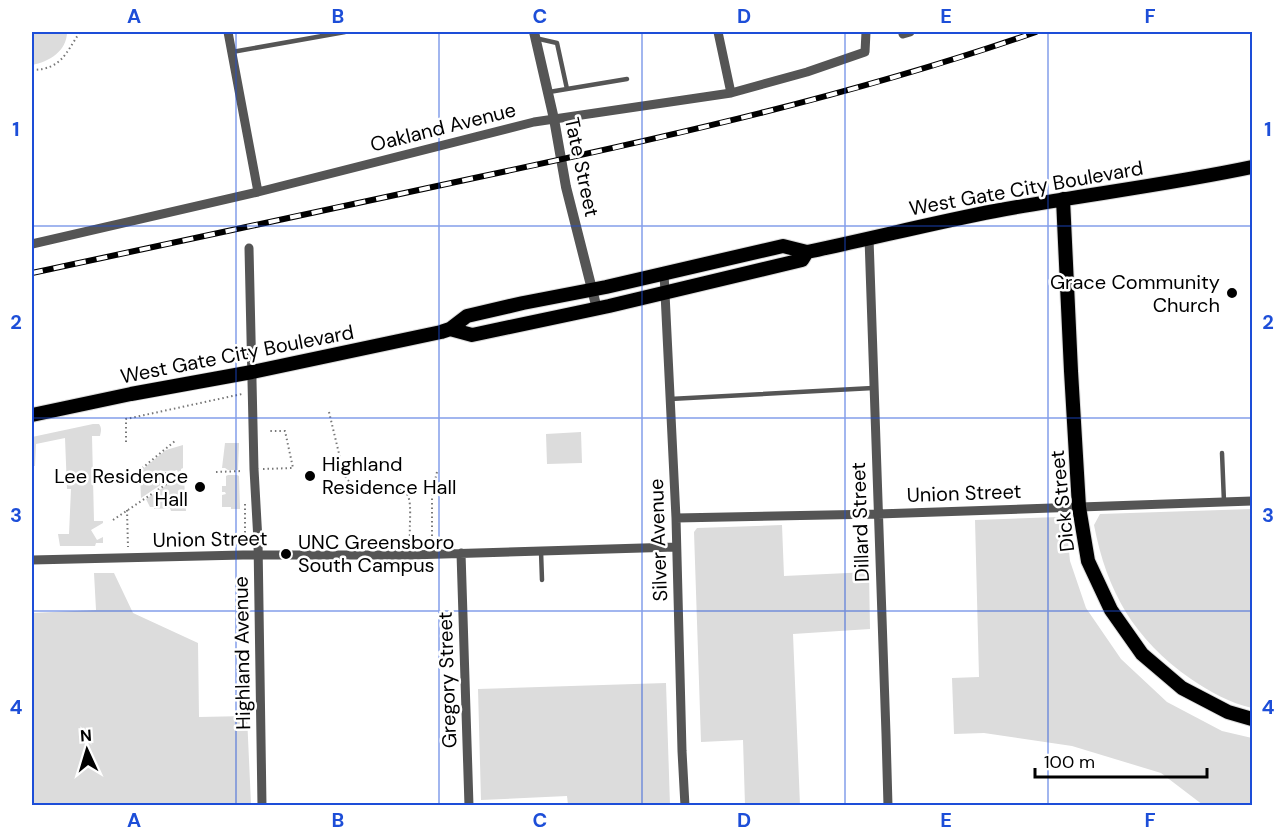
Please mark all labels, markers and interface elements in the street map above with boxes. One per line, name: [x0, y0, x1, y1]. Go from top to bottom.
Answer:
text: A: [127, 3, 141, 29]
text: B: [332, 3, 344, 29]
text: C: [533, 3, 547, 29]
text: D: [737, 3, 751, 29]
text: E: [940, 3, 952, 29]
text: F: [1144, 3, 1156, 29]
street label: Oakland Avenue: [368, 96, 518, 158]
street label: Tate Street: [559, 115, 605, 219]
text: 1: [12, 116, 20, 142]
text: 1: [1264, 116, 1272, 142]
street label: West Gate City Boulevard: [907, 155, 1145, 221]
place label: Grace Community Church: [1050, 269, 1220, 318]
marker: Grace Community Church: [1225, 286, 1239, 300]
text: 2: [10, 309, 22, 335]
text: 2: [1262, 309, 1274, 335]
street label: West Gate City Boulevard: [118, 319, 356, 389]
street label: Dick Street: [1044, 449, 1080, 553]
place label: Highland Residence Hall: [322, 451, 456, 500]
street label: Dillard Street: [845, 461, 875, 582]
place label: Lee Residence Hall: [54, 463, 188, 512]
marker: Highland Residence Hall: [303, 469, 317, 483]
street label: Silver Avenue: [643, 478, 673, 602]
street label: Union Street: [906, 478, 1022, 508]
marker: Lee Residence Hall: [193, 480, 207, 494]
text: 3: [10, 502, 22, 528]
text: 3: [1262, 502, 1274, 528]
street label: Union Street: [152, 525, 268, 553]
place label: UNC Greensboro South Campus: [298, 529, 454, 578]
marker: UNC Greensboro South Campus: [279, 547, 293, 561]
street label: Highland Avenue: [228, 576, 256, 730]
street label: Gregory Street: [432, 611, 462, 749]
text: 4: [10, 694, 23, 720]
text: 4: [1262, 694, 1275, 720]
north arrow: [57, 720, 117, 780]
text: N: [79, 725, 93, 746]
scale bar: [1035, 741, 1208, 779]
text: 100 m: [1044, 750, 1095, 774]
text: A: [127, 807, 141, 833]
text: B: [332, 807, 344, 833]
text: C: [533, 807, 547, 833]
text: D: [737, 807, 751, 833]
text: E: [940, 807, 952, 833]
text: F: [1144, 807, 1156, 833]

